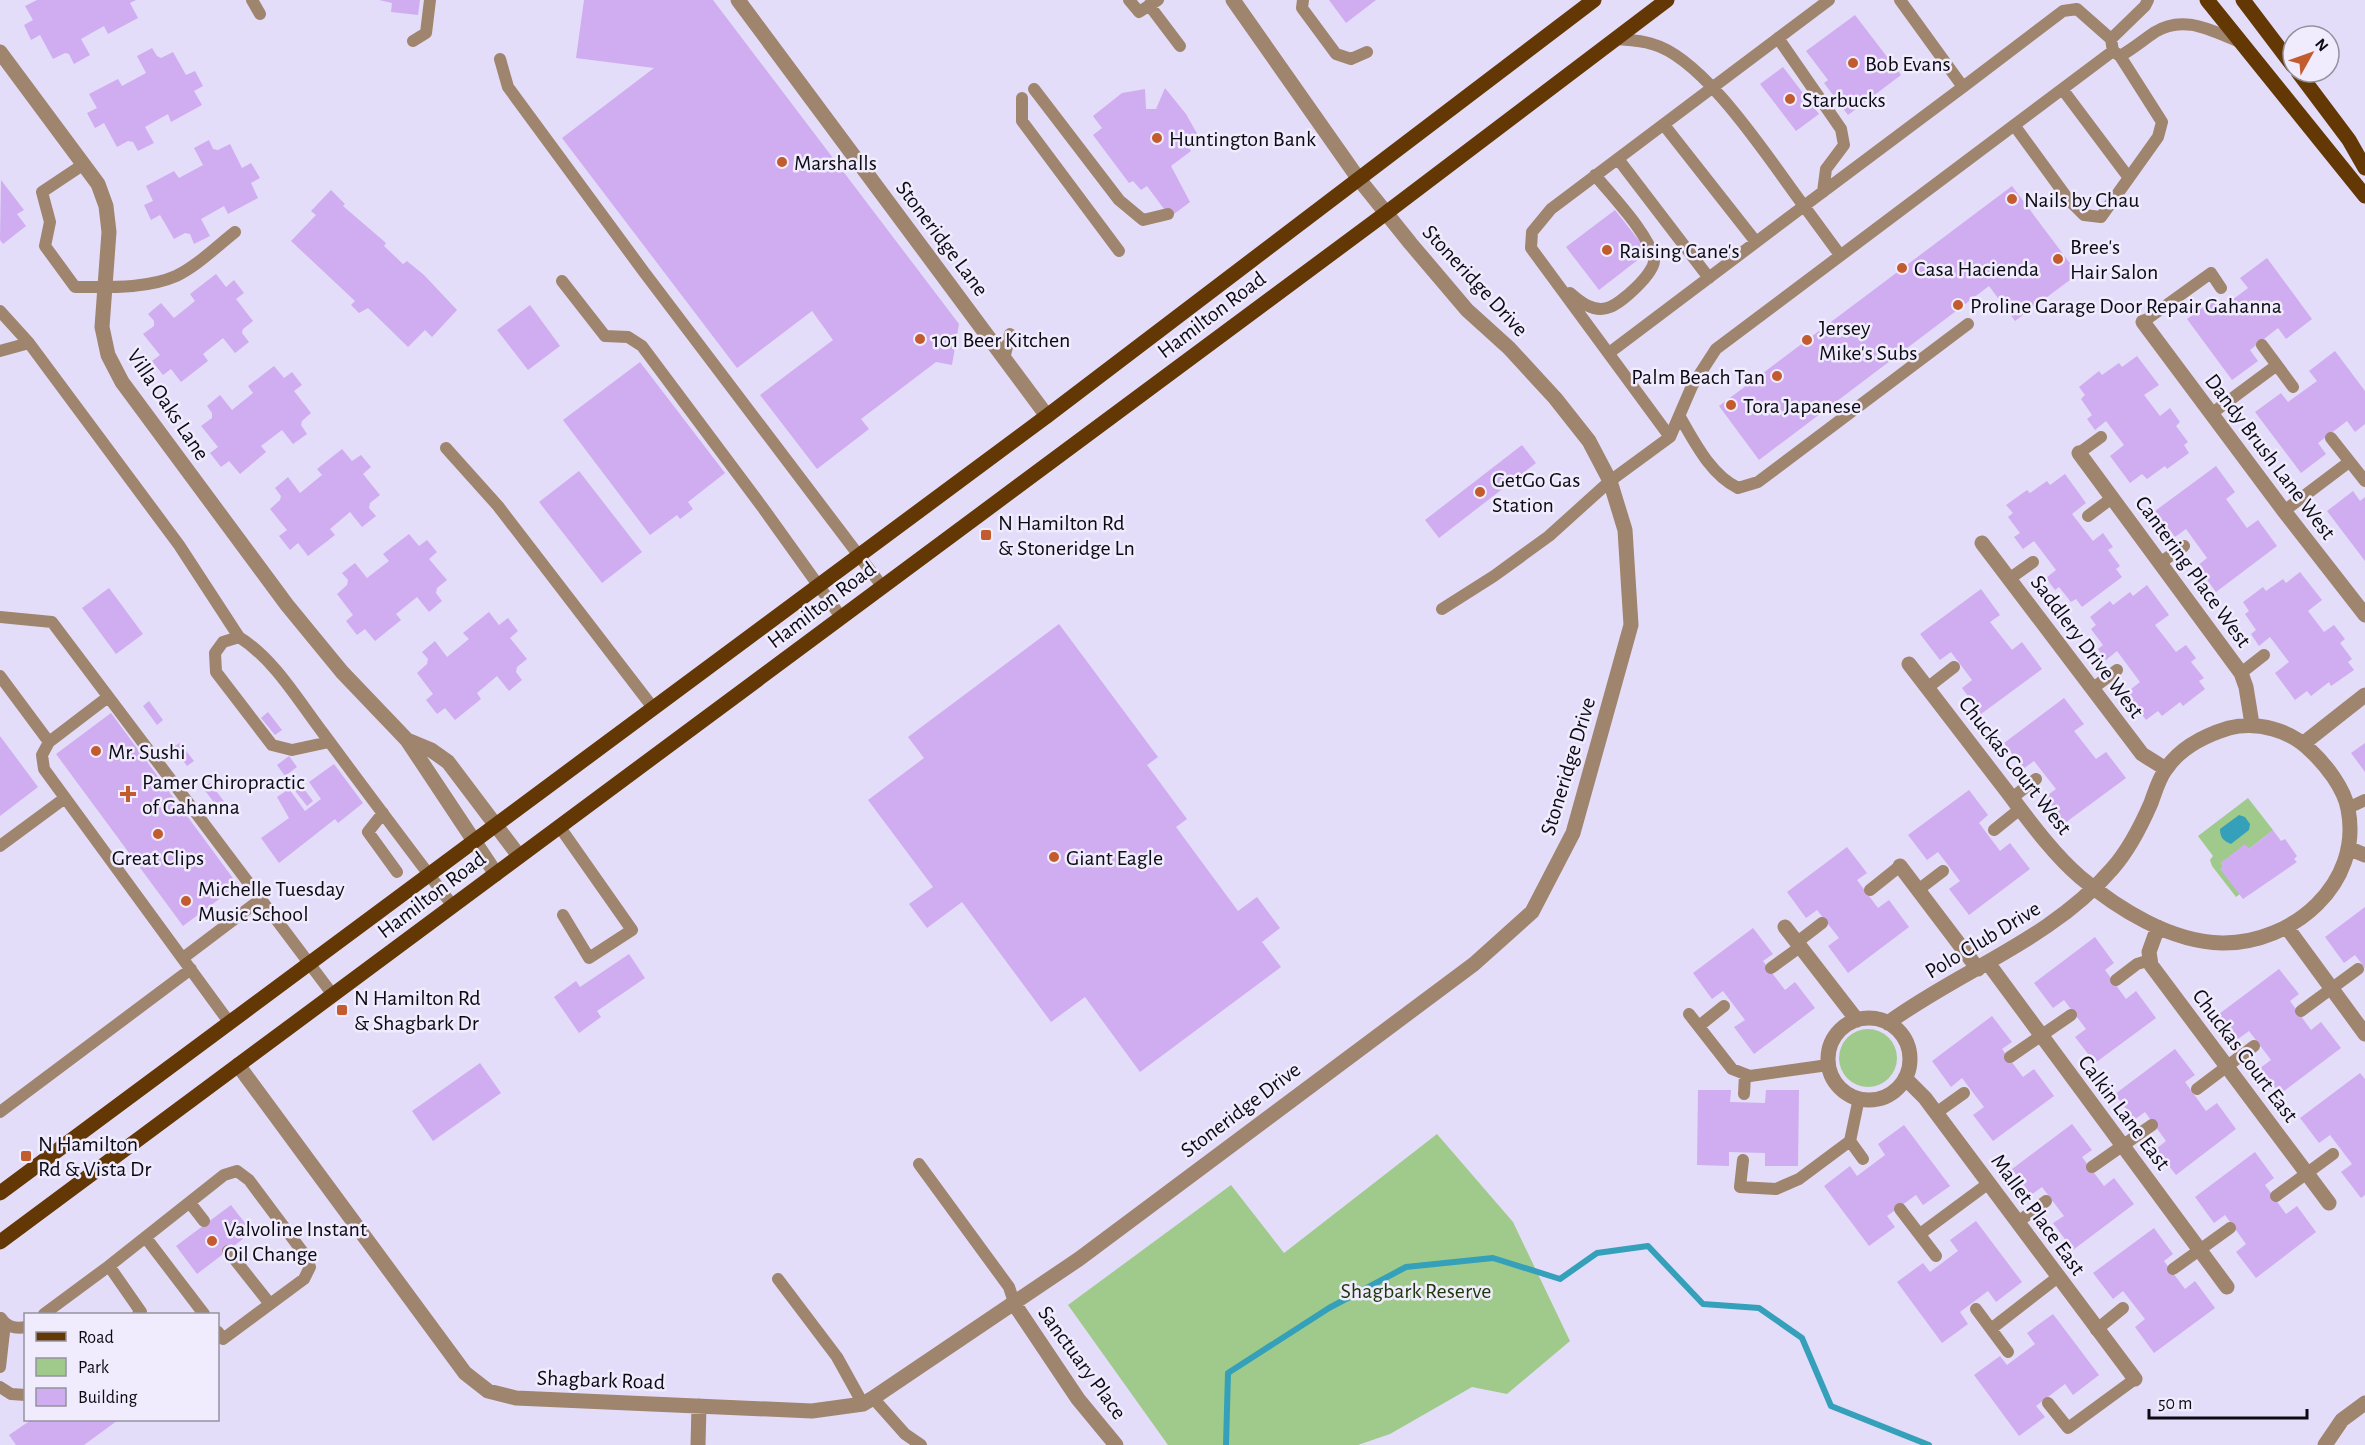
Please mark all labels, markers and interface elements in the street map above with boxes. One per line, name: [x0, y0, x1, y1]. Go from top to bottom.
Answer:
north arrow: [2281, 24, 2341, 84]
text: N: [2312, 36, 2331, 54]
place label: Bob Evans: [1865, 53, 1951, 75]
marker: Bob Evans: [1846, 56, 1860, 70]
place label: Starbucks: [1802, 89, 1886, 111]
marker: Starbucks: [1783, 92, 1797, 106]
place label: Huntington Bank: [1169, 128, 1316, 150]
marker: Huntington Bank: [1150, 131, 1164, 145]
place label: Marshalls: [794, 152, 877, 174]
marker: Marshalls: [775, 155, 789, 169]
street label: Stoneridge Lane: [892, 177, 993, 300]
place label: Nails by Chau: [2024, 189, 2140, 211]
marker: Nails by Chau: [2005, 192, 2019, 206]
street label: Stoneridge Drive: [1418, 221, 1532, 341]
place label: Bree's Hair Salon: [2070, 236, 2158, 283]
place label: Raising Cane's: [1619, 240, 1740, 262]
marker: Raising Cane's: [1600, 243, 1614, 257]
marker: Bree's Hair Salon: [2051, 252, 2065, 266]
place label: Casa Hacienda: [1914, 258, 2039, 280]
marker: Casa Hacienda: [1895, 261, 1909, 275]
street label: Hamilton Road: [1153, 267, 1270, 362]
place label: Proline Garage Door Repair Gahanna: [1970, 295, 2282, 317]
marker: Proline Garage Door Repair Gahanna: [1951, 298, 1965, 312]
place label: Jersey Mike's Subs: [1819, 317, 1917, 364]
place label: 101 Beer Kitchen: [932, 329, 1070, 351]
marker: 101 Beer Kitchen: [913, 332, 927, 346]
marker: Jersey Mike's Subs: [1800, 333, 1814, 347]
street label: Villa Oaks Lane: [123, 345, 213, 464]
place label: Palm Beach Tan: [1631, 366, 1765, 388]
marker: Palm Beach Tan: [1770, 369, 1784, 383]
street label: Dandy Brush Lane West: [2201, 370, 2340, 544]
place label: Tora Japanese: [1743, 395, 1861, 417]
marker: Tora Japanese: [1724, 398, 1738, 412]
place label: GetGo Gas Station: [1492, 469, 1580, 516]
marker: GetGo Gas Station: [1473, 485, 1487, 499]
street label: Cantering Place West: [2131, 492, 2255, 651]
place label: N Hamilton Rd & Stoneridge Ln: [998, 512, 1135, 559]
marker: N Hamilton Rd & Stoneridge Ln: [979, 528, 993, 542]
street label: Hamilton Road: [763, 557, 880, 652]
street label: Saddlery Drive West: [2027, 571, 2148, 722]
street label: Chuckas Court West: [1955, 692, 2076, 839]
street label: Stoneridge Drive: [1536, 695, 1599, 838]
place label: Mr. Sushi: [108, 741, 186, 763]
marker: Mr. Sushi: [89, 744, 103, 758]
place label: Pamer Chiropractic of Gahanna: [142, 771, 305, 818]
marker: Pamer Chiropractic of Gahanna: [119, 785, 137, 803]
marker: Great Clips: [151, 827, 165, 841]
place label: Great Clips: [112, 847, 204, 869]
street label: Hamilton Road: [373, 847, 490, 942]
place label: Giant Eagle: [1066, 847, 1163, 869]
marker: Giant Eagle: [1047, 850, 1061, 864]
place label: Michelle Tuesday Music School: [198, 878, 345, 925]
marker: Michelle Tuesday Music School: [179, 894, 193, 908]
street label: Polo Club Drive: [1921, 897, 2044, 983]
street label: Chuckas Court East: [2188, 985, 2302, 1126]
place label: N Hamilton Rd & Shagbark Dr: [354, 987, 481, 1034]
marker: N Hamilton Rd & Shagbark Dr: [335, 1003, 349, 1017]
street label: Calkin Lane East: [2074, 1051, 2174, 1174]
street label: Stoneridge Drive: [1177, 1058, 1304, 1162]
place label: N Hamilton Rd & Vista Dr: [38, 1133, 151, 1180]
marker: N Hamilton Rd & Vista Dr: [19, 1149, 33, 1163]
street label: Mallet Place East: [1987, 1150, 2089, 1279]
place label: Valvoline Instant Oil Change: [224, 1218, 367, 1265]
marker: Valvoline Instant Oil Change: [205, 1234, 219, 1248]
park label: Shagbark Reserve: [1341, 1280, 1491, 1302]
street label: Sanctuary Place: [1034, 1302, 1130, 1423]
legend: [24, 1313, 219, 1421]
text: Road: [78, 1329, 114, 1347]
text: Park: [78, 1359, 110, 1377]
street label: Shagbark Road: [536, 1367, 665, 1393]
scale bar: [2149, 1382, 2306, 1420]
text: Building: [78, 1389, 138, 1407]
text: 50 m: [2158, 1395, 2192, 1413]

